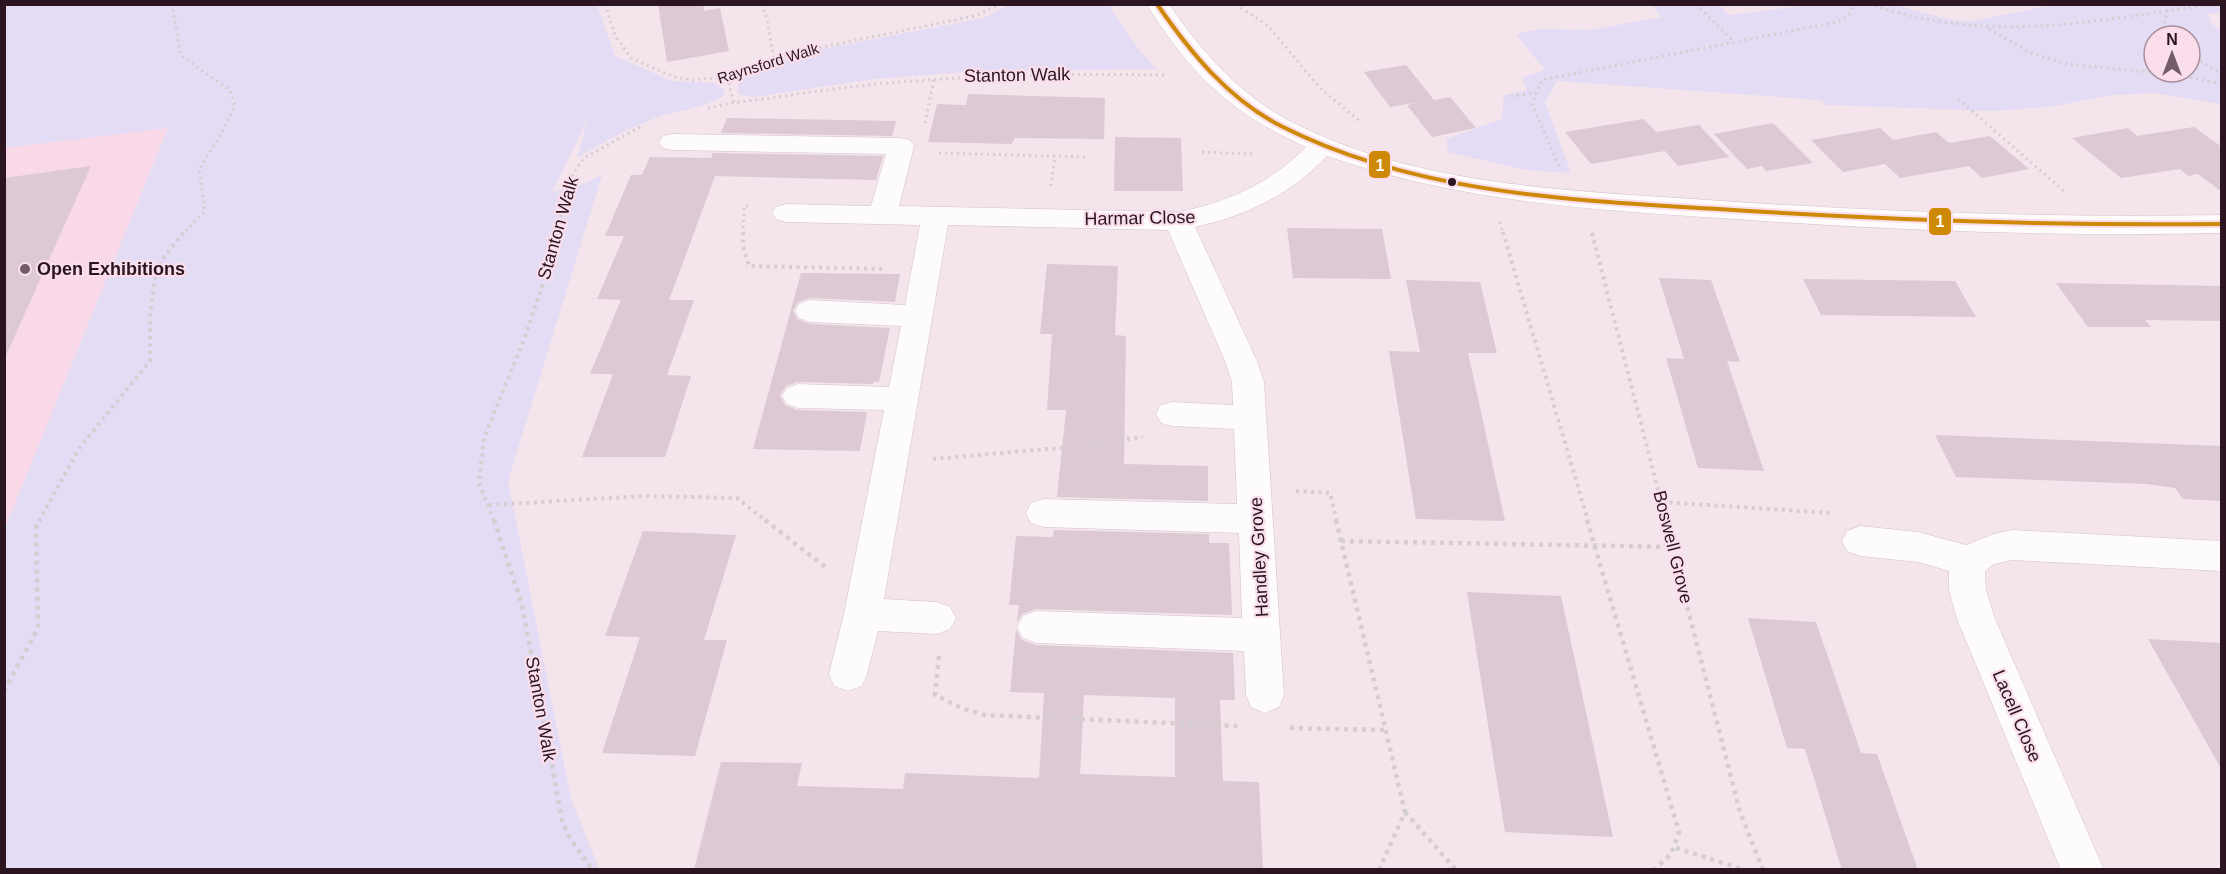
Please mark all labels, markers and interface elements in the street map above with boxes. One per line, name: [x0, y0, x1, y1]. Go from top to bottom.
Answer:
north arrow: [2142, 24, 2202, 84]
text: N: [2166, 31, 2178, 48]
street label: Raynsford Walk: [715, 39, 821, 87]
street label: Stanton Walk: [964, 64, 1071, 86]
line badge: 1: [1368, 150, 1391, 179]
text: 1: [1376, 157, 1385, 174]
street label: Stanton Walk: [534, 173, 583, 282]
unlabelled marker: [1446, 176, 1458, 188]
street label: Harmar Close: [1084, 207, 1196, 229]
line badge: 1: [1928, 207, 1952, 236]
text: 1: [1936, 213, 1945, 230]
place label: Open Exhibitions: [37, 259, 185, 279]
marker: Open Exhibitions: [18, 262, 32, 276]
street label: Boswell Grove: [1649, 488, 1697, 606]
street label: Handley Grove: [1246, 497, 1272, 617]
street label: Stanton Walk: [522, 655, 560, 764]
street label: Lacell Close: [1989, 667, 2045, 765]

